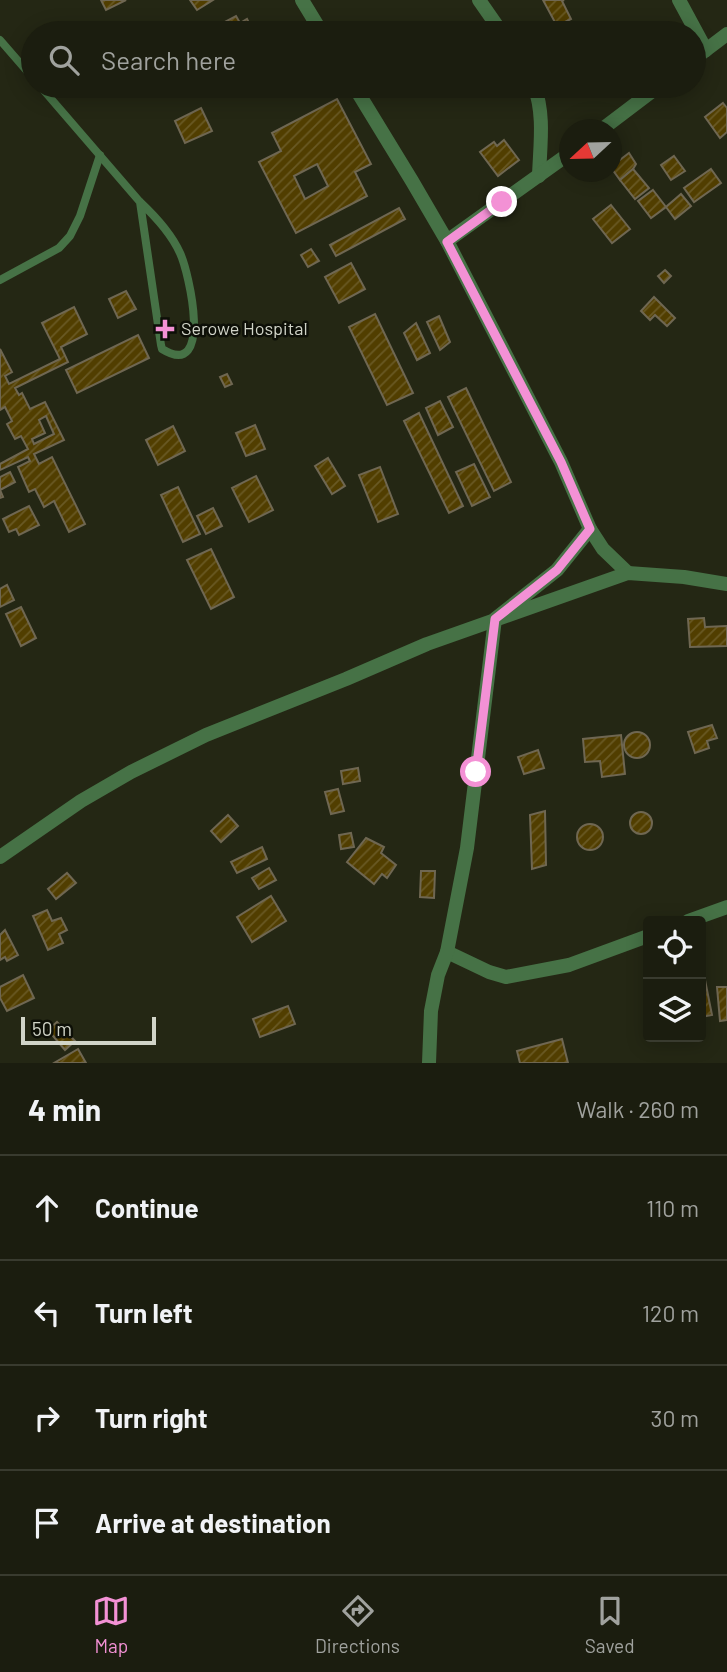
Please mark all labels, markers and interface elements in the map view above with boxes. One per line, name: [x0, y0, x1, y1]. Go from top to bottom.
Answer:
search box: [21, 21, 706, 98]
icon: search: [45, 41, 83, 79]
text: Search here: [101, 44, 236, 75]
north arrow: [559, 119, 622, 182]
route end: [486, 186, 517, 217]
place label: Serowe Hospital: [181, 317, 308, 339]
marker: Serowe Hospital: [155, 319, 175, 339]
route start: [460, 756, 491, 787]
map controls: [643, 916, 706, 1042]
button: locate: [643, 916, 706, 979]
button: layers: [643, 979, 706, 1042]
scale bar: [21, 1014, 156, 1046]
text: 50 m: [32, 1017, 72, 1040]
text: 4 min: [28, 1091, 101, 1127]
text: Walk · 260 m: [577, 1095, 699, 1123]
icon: ahead: [28, 1189, 66, 1227]
text: Continue: [95, 1192, 199, 1223]
text: 110 m: [646, 1194, 699, 1222]
icon: left: [28, 1294, 66, 1332]
text: Turn left: [95, 1297, 193, 1328]
text: 120 m: [642, 1299, 699, 1327]
icon: right: [28, 1399, 66, 1437]
text: Turn right: [95, 1402, 208, 1433]
text: 30 m: [651, 1404, 699, 1432]
icon: arrive: [28, 1504, 66, 1542]
text: Arrive at destination: [95, 1507, 331, 1538]
tab: Map: [92, 1592, 130, 1657]
tab: Directions: [315, 1592, 400, 1657]
tab: Saved: [585, 1592, 635, 1657]

